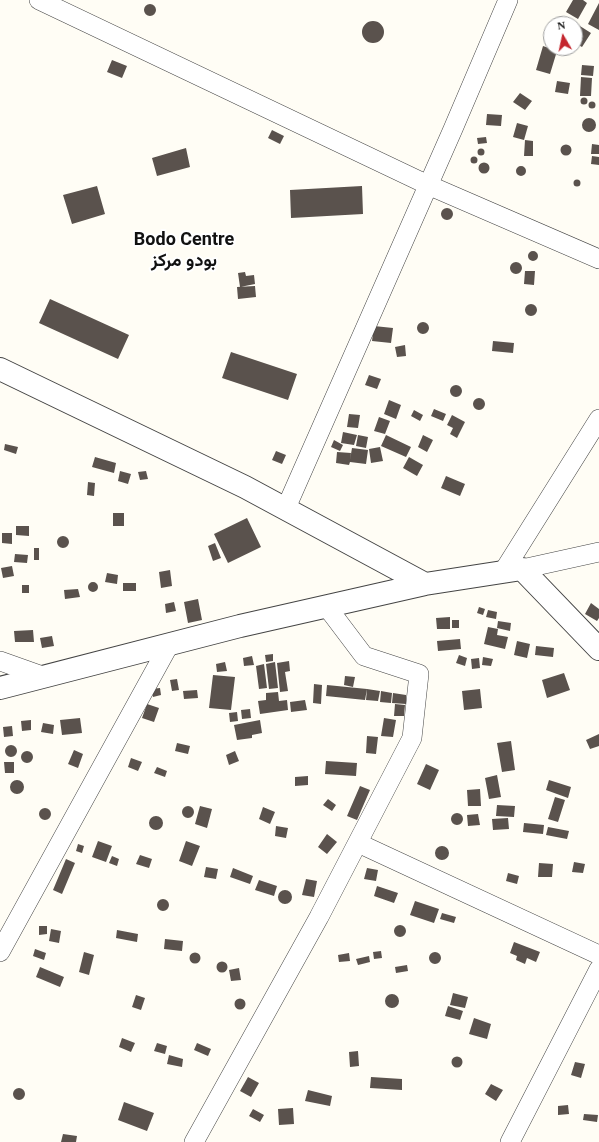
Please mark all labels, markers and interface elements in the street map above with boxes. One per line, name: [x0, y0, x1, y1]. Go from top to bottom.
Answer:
north arrow: [543, 16, 583, 56]
text: N: [556, 19, 566, 32]
district label: Bodo Centre بودو مركز: [134, 231, 234, 274]

